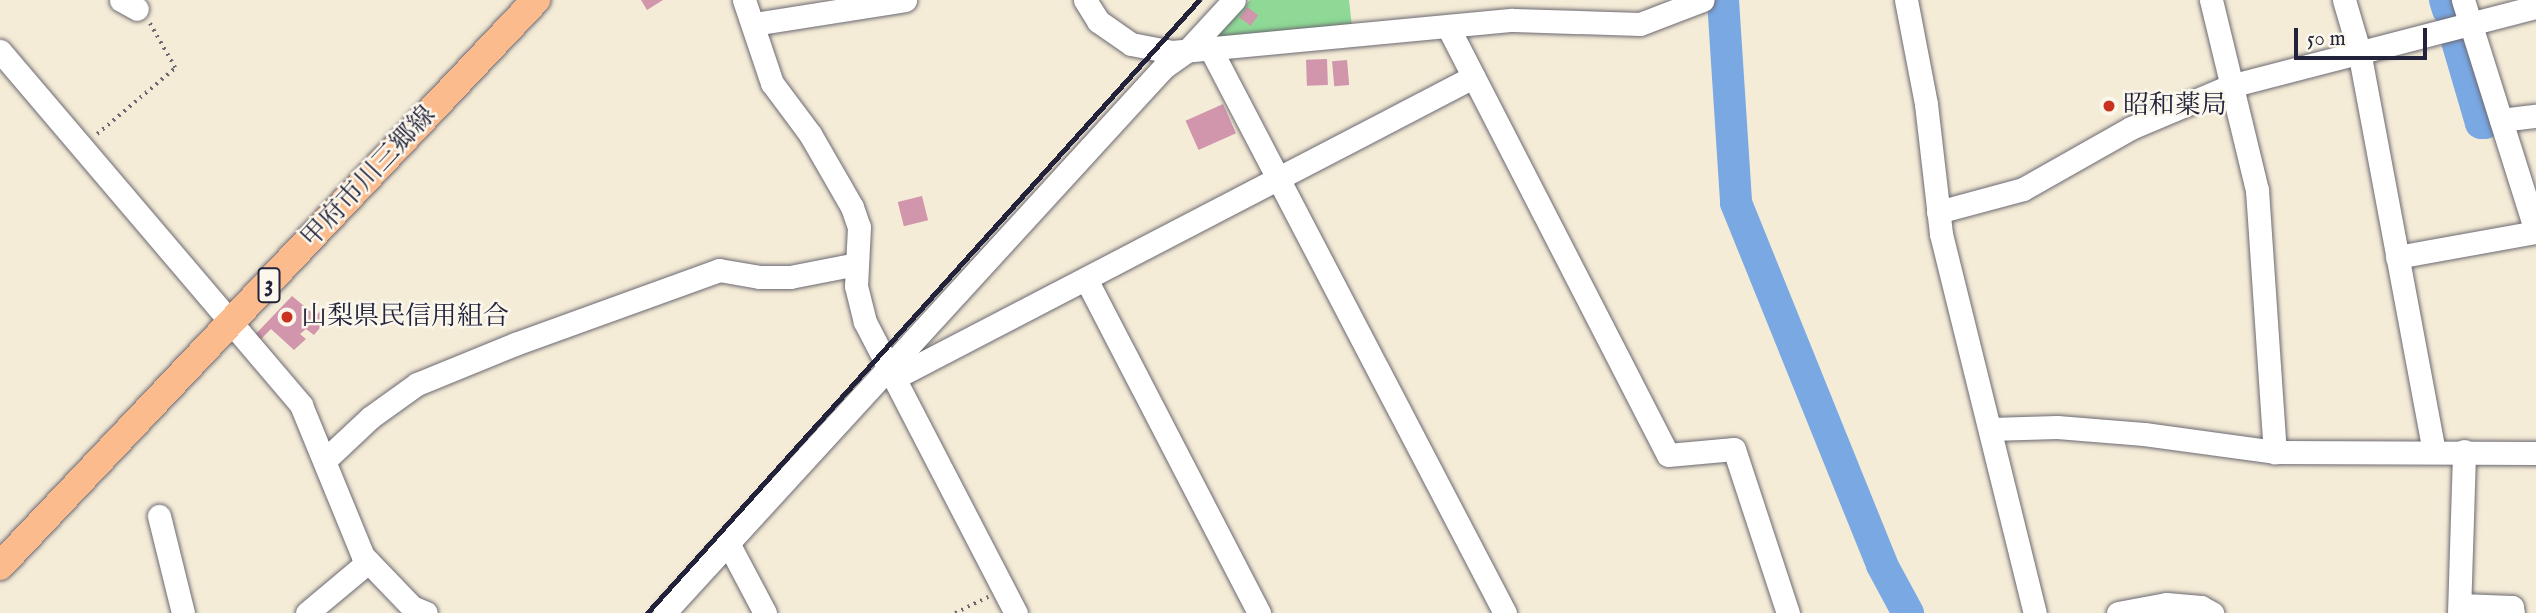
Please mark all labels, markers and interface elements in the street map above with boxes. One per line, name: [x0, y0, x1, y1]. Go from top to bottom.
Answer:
scale bar: [2298, 14, 2431, 58]
text: 50 m: [2307, 26, 2346, 53]
place label: 昭和薬局: [2123, 90, 2227, 122]
marker: 昭和薬局: [2101, 98, 2117, 114]
street label: 甲府市川三郷線: [296, 100, 442, 254]
road number: 3: [257, 264, 281, 306]
place label: 山梨県民信用組合: [301, 301, 509, 333]
marker: 山梨県民信用組合: [279, 309, 295, 325]

